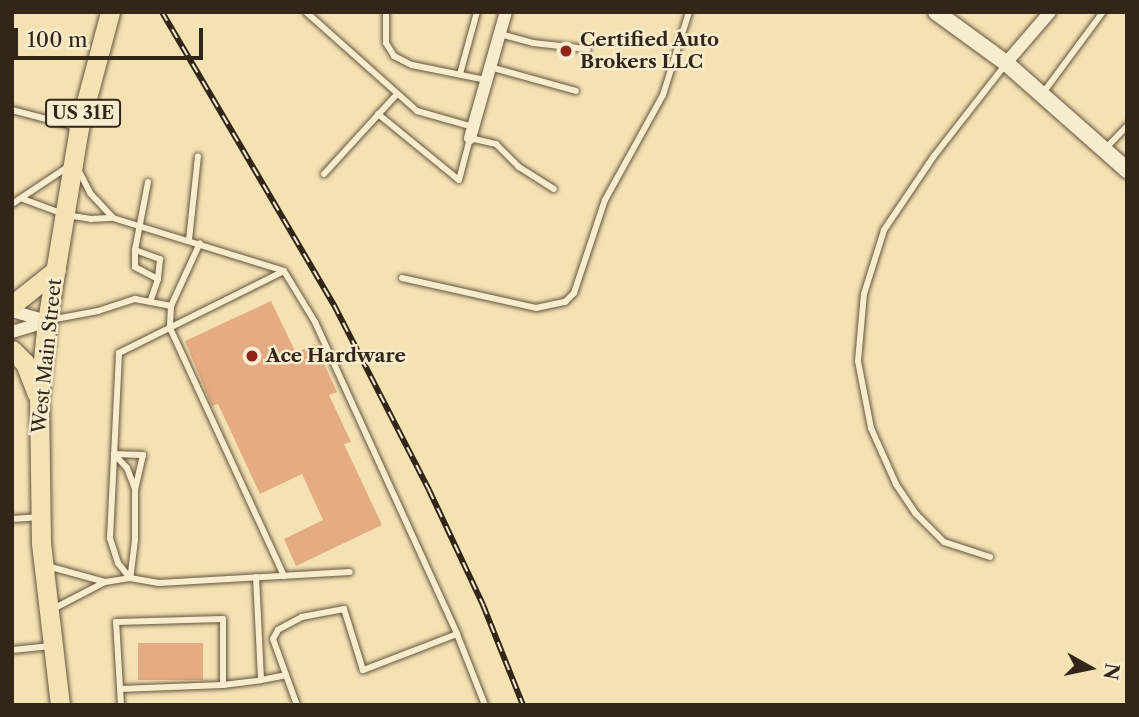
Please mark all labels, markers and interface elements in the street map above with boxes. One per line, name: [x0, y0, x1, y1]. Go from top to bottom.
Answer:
scale bar: [18, 14, 206, 58]
text: 100 m: [27, 27, 88, 52]
place label: Certified Auto Brokers LLC: [580, 29, 720, 73]
marker: Certified Auto Brokers LLC: [558, 43, 574, 59]
road number: US 31E: [44, 98, 122, 128]
street label: West Main Street: [28, 278, 66, 434]
place label: Ace Hardware: [266, 345, 406, 367]
marker: Ace Hardware: [244, 348, 260, 364]
north arrow: [1055, 633, 1125, 703]
text: N: [1099, 661, 1124, 681]

